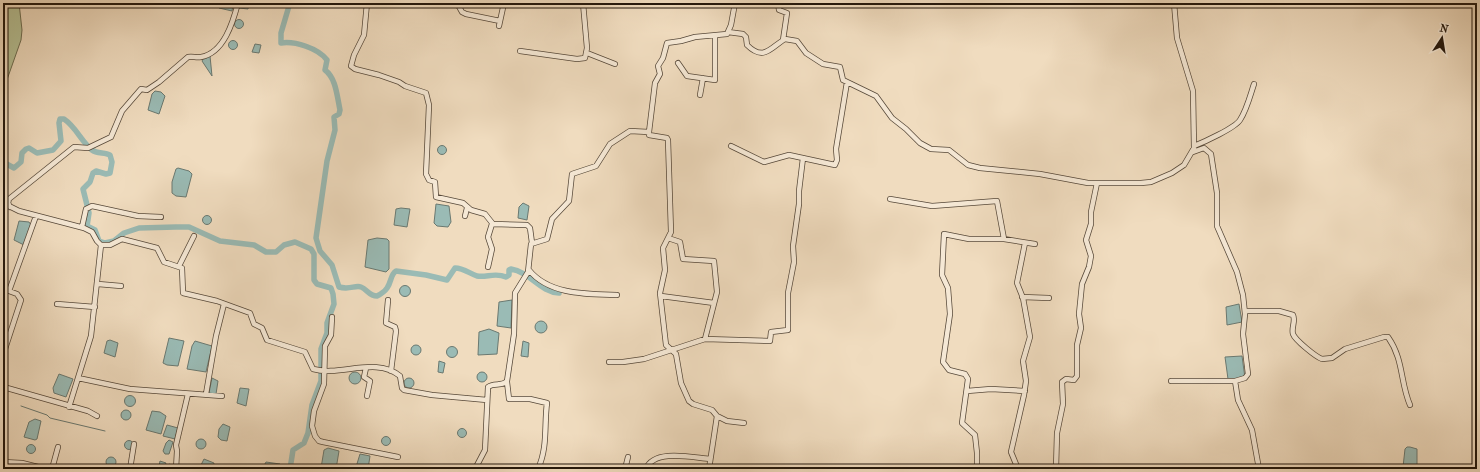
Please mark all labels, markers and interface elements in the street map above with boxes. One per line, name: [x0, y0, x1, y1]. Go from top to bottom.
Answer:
north arrow: [1422, 18, 1462, 58]
text: N: [1439, 21, 1450, 36]

